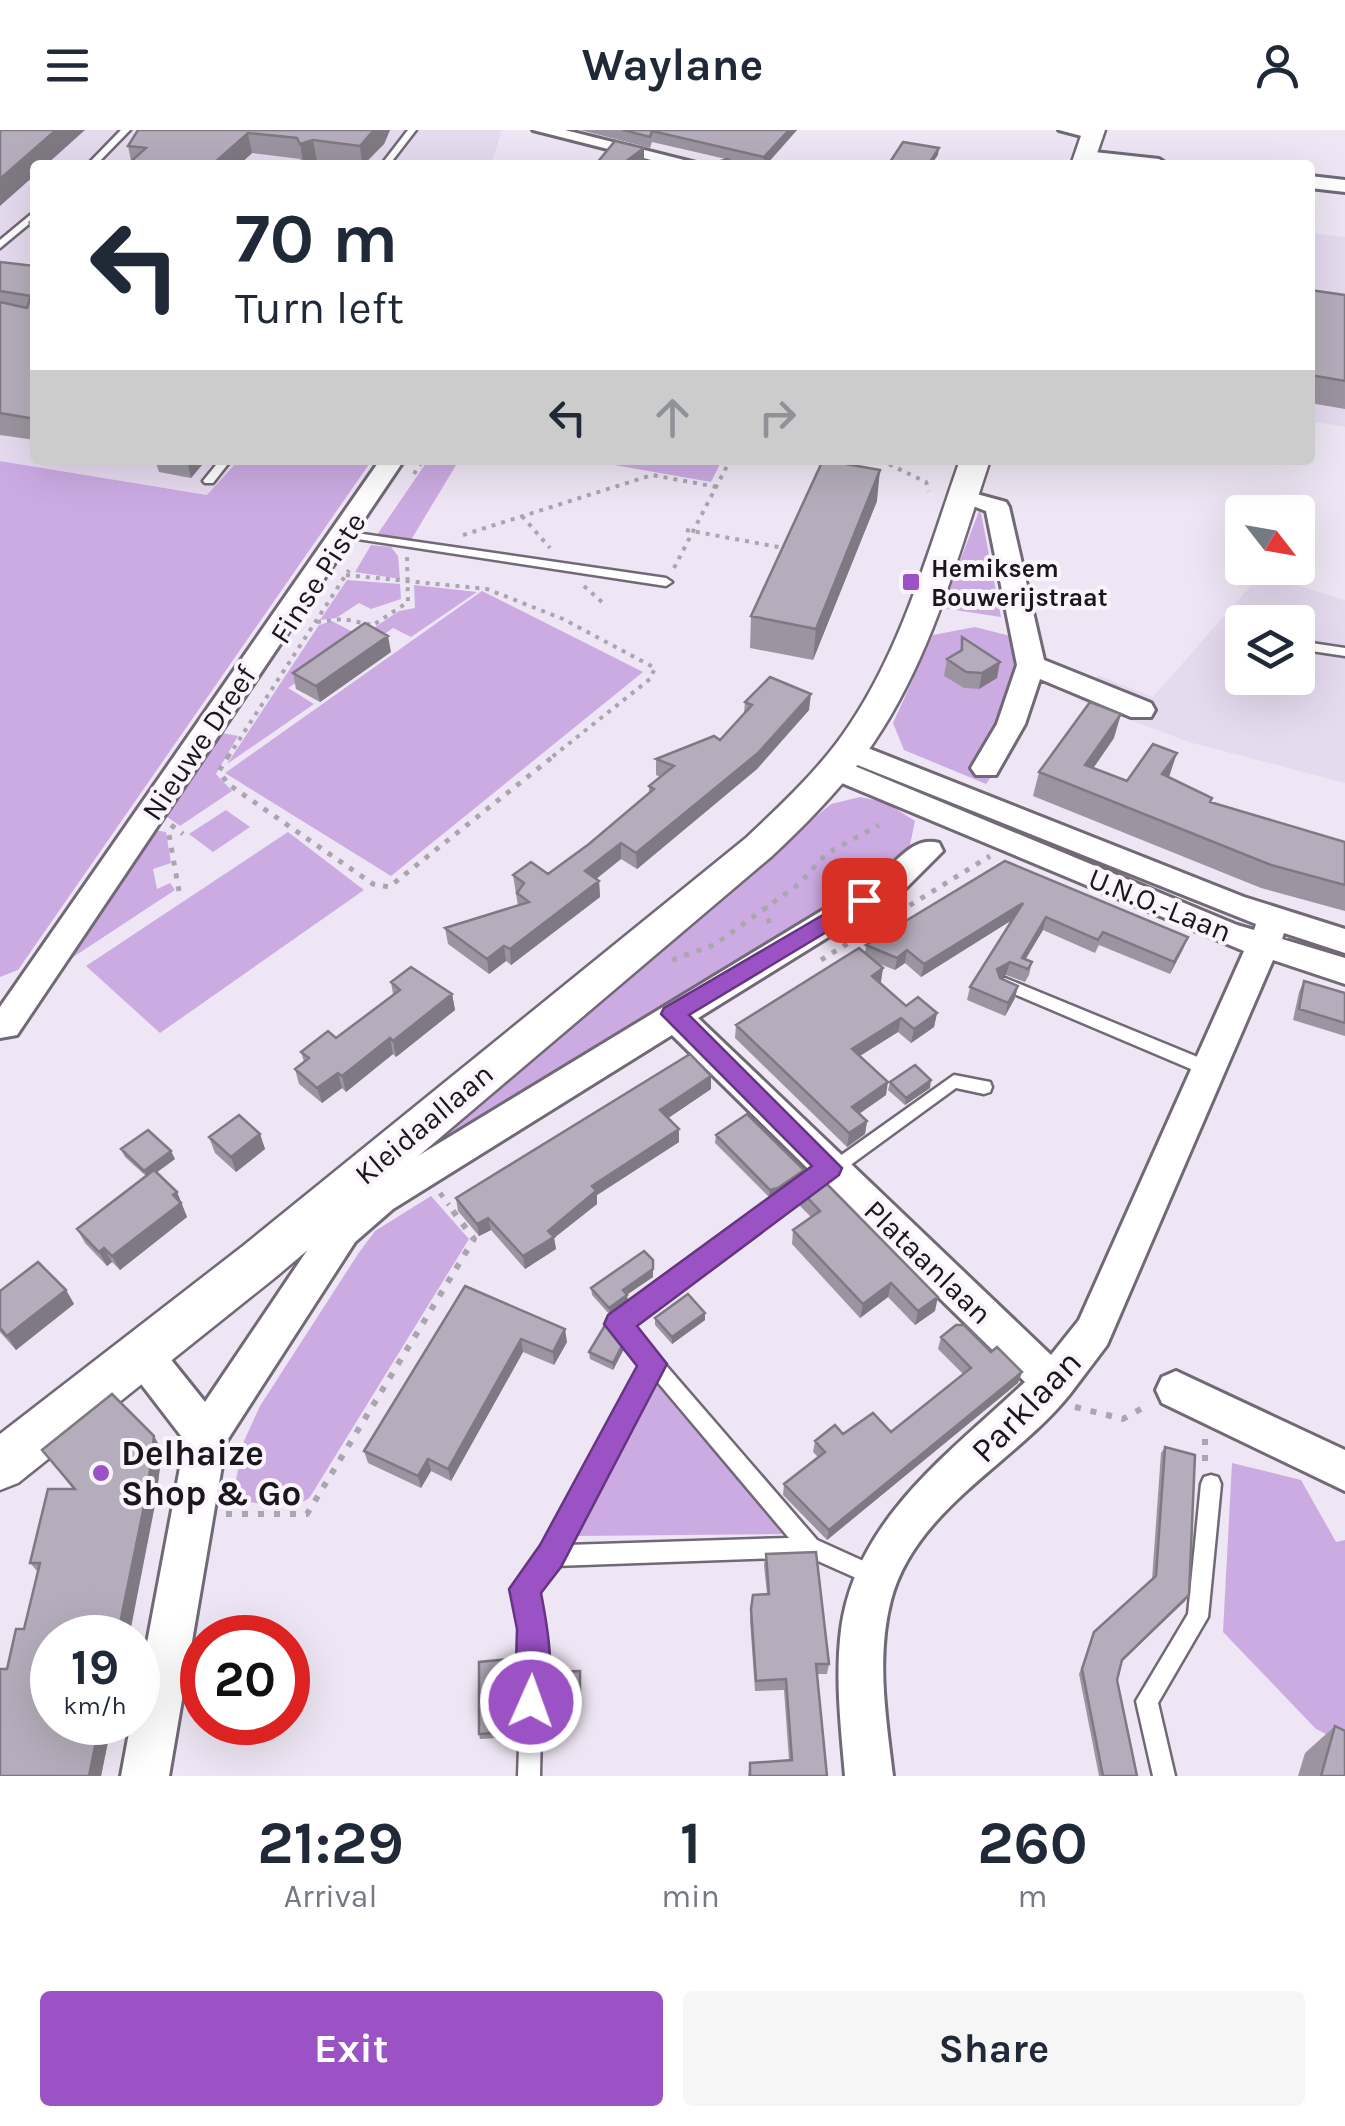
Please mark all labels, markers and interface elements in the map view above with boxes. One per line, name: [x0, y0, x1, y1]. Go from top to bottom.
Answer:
icon: menu: [40, 38, 95, 93]
icon: person: [1250, 38, 1305, 93]
text: Waylane: [582, 39, 763, 91]
text: 70 m: [235, 198, 398, 280]
icon: left: [70, 200, 200, 330]
text: Turn left: [235, 282, 404, 334]
icon: left: [540, 390, 595, 445]
icon: ahead: [645, 390, 700, 445]
icon: right: [750, 390, 805, 445]
north arrow: [1225, 495, 1315, 585]
map controls: [1225, 495, 1315, 695]
street label: Finse Piste: [262, 506, 374, 650]
place label: Hemiksem Bouwerijstraat: [931, 554, 1108, 612]
marker: Hemiksem Bouwerijstraat: [900, 571, 922, 593]
button: layers: [1225, 605, 1315, 695]
street label: Nieuwe Dreef: [134, 658, 264, 827]
pin: [822, 858, 907, 943]
street label: U.N.O.-Laan: [1083, 860, 1237, 950]
icon: arrive: [837, 873, 892, 928]
street label: Kleidaallaan: [347, 1056, 501, 1192]
street label: Plataanlaan: [857, 1192, 999, 1332]
street label: Parklaan: [963, 1342, 1090, 1471]
place label: Delhaize Shop & Go: [121, 1433, 301, 1514]
marker: Delhaize Shop & Go: [90, 1462, 112, 1484]
speed limit sign: 20: [180, 1615, 310, 1745]
text: 19: [71, 1638, 119, 1697]
position arrow: [479, 1650, 583, 1754]
text: km/h: [63, 1691, 127, 1720]
text: 21:29: [257, 1808, 404, 1878]
text: 1: [680, 1808, 701, 1878]
text: 260: [977, 1808, 1088, 1878]
text: Arrival: [284, 1878, 377, 1915]
text: min: [661, 1878, 720, 1915]
text: m: [1017, 1878, 1047, 1915]
button: Exit: [40, 1991, 663, 2106]
button: Share: [683, 1991, 1305, 2106]

